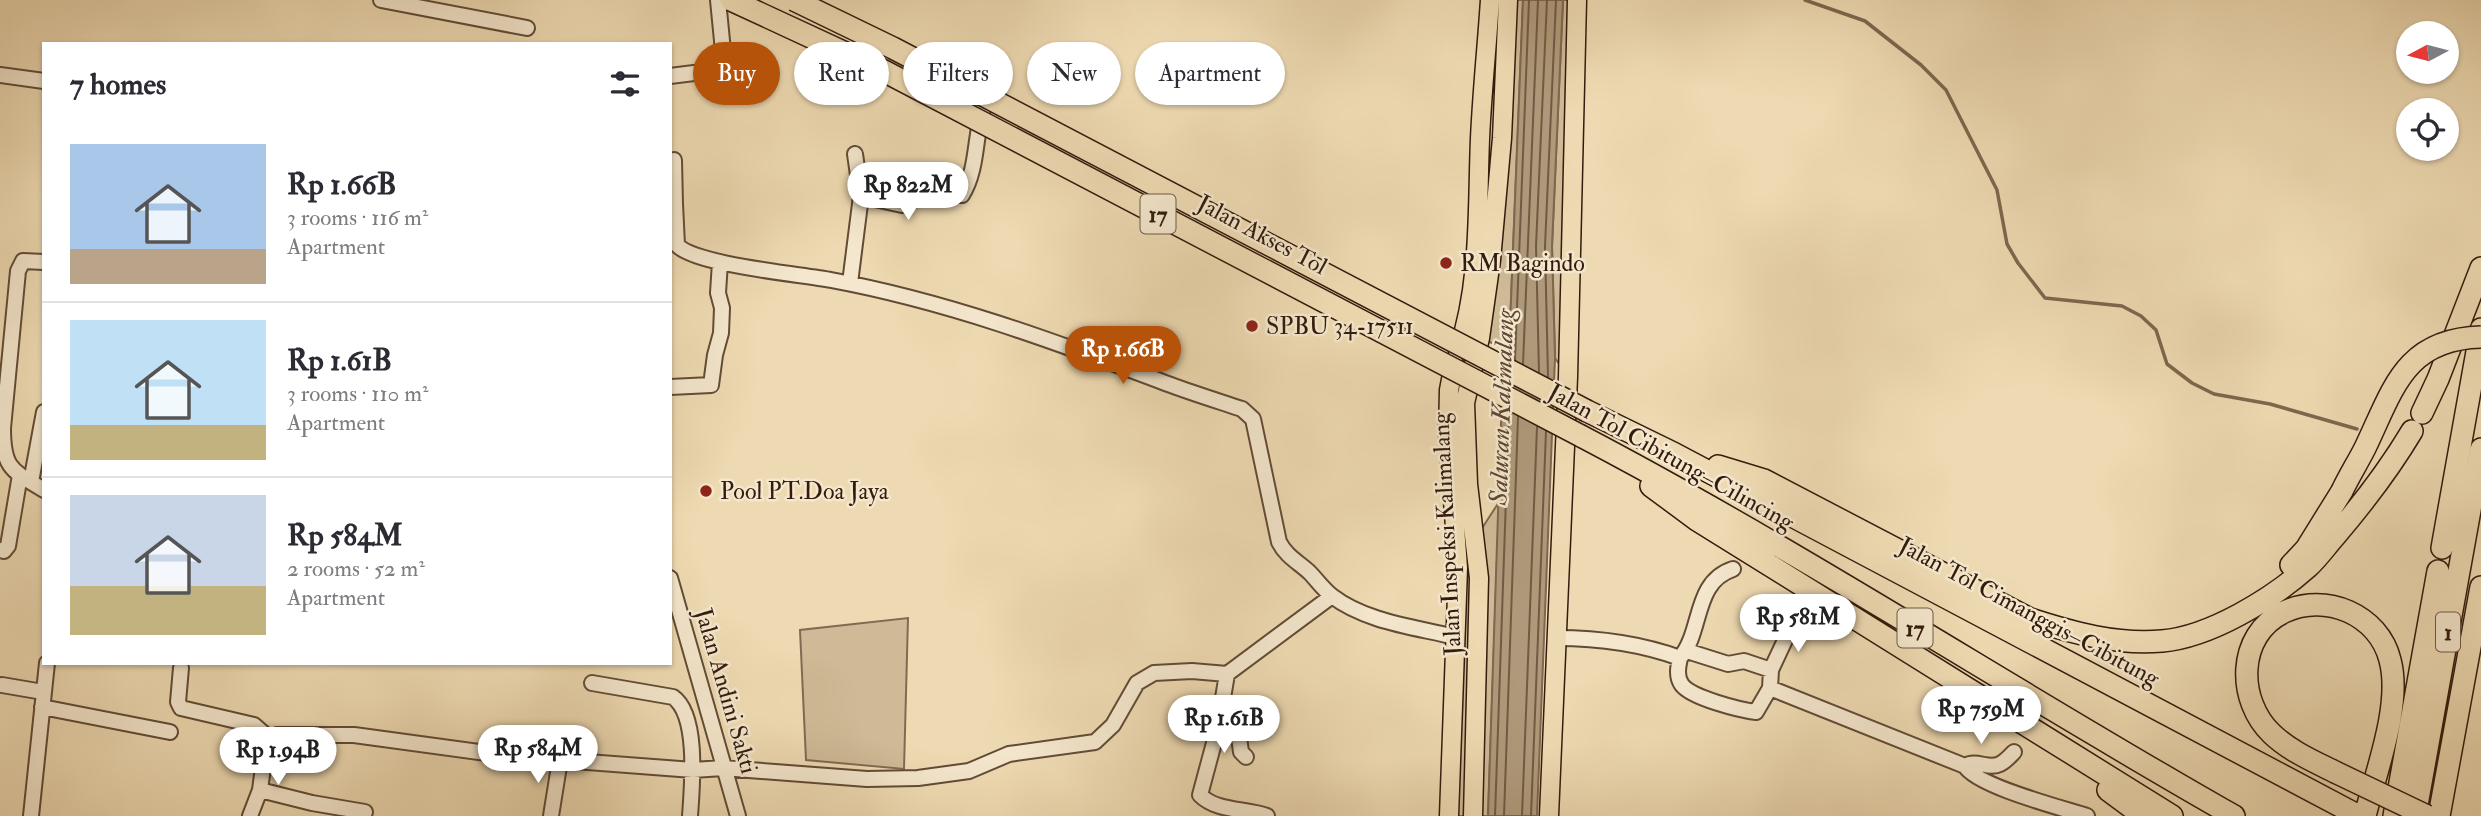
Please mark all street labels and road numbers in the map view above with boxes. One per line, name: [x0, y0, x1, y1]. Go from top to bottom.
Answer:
street label: Jalan Akses Tol: [1191, 187, 1332, 282]
road number: 17: [1140, 195, 1176, 234]
street label: Jalan Tol Cibitung–Cilincing: [1542, 376, 1801, 538]
street label: Jalan Inspeksi Kalimalang: [1425, 410, 1469, 658]
street label: Jalan Tol Cimanggis–Cibitung: [1892, 530, 2166, 695]
street label: Jalan Andini Sakti: [687, 604, 764, 777]
road number: 17: [1898, 608, 1932, 648]
road number: 1: [2436, 612, 2460, 652]

